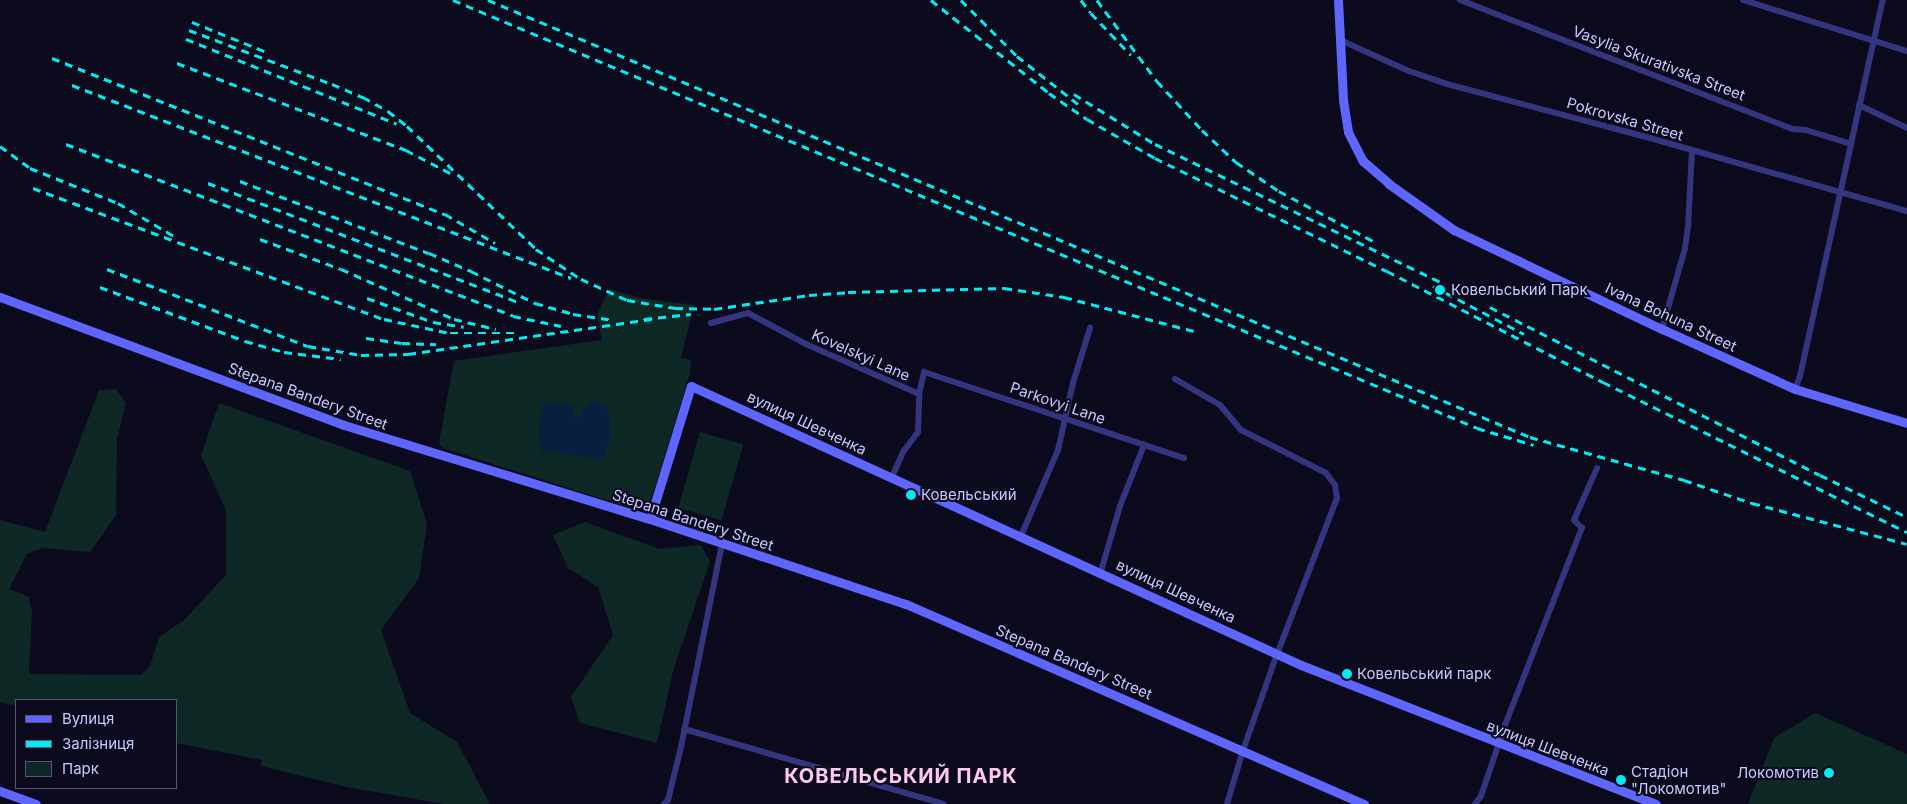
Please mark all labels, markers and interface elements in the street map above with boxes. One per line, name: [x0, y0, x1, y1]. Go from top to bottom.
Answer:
street label: Vasylia Skurativska Street: [1570, 22, 1748, 104]
street label: Pokrovska Street: [1565, 94, 1685, 144]
street label: Ivana Bohuna Street: [1603, 279, 1739, 355]
place label: Ковельський Парк: [1451, 281, 1588, 299]
marker: Ковельський Парк: [1433, 283, 1447, 297]
street label: Kovelskyi Lane: [809, 325, 913, 385]
street label: Stepana Bandery Street: [226, 359, 390, 433]
street label: Parkovyi Lane: [1008, 378, 1108, 428]
street label: вулиця Шевченка: [744, 387, 870, 459]
street label: Stepana Bandery Street: [610, 485, 776, 555]
place label: Ковельський: [921, 486, 1017, 504]
marker: Ковельський: [905, 489, 917, 501]
street label: вулиця Шевченка: [1113, 555, 1239, 627]
street label: Stepana Bandery Street: [993, 621, 1155, 703]
place label: Ковельський парк: [1357, 665, 1491, 683]
marker: Ковельський парк: [1341, 668, 1353, 680]
legend: [15, 699, 178, 789]
text: Вулиця: [62, 709, 114, 728]
street label: вулиця Шевченка: [1484, 716, 1612, 780]
text: Залізниця: [62, 734, 134, 753]
text: Парк: [62, 759, 99, 778]
place label: Стадіон "Локомотив": [1631, 762, 1726, 797]
district label: КОВЕЛЬСЬКИЙ ПАРК: [782, 764, 1020, 788]
place label: Локомотив: [1737, 764, 1819, 782]
marker: Локомотив: [1823, 767, 1835, 779]
marker: Стадіон "Локомотив": [1615, 774, 1627, 786]

